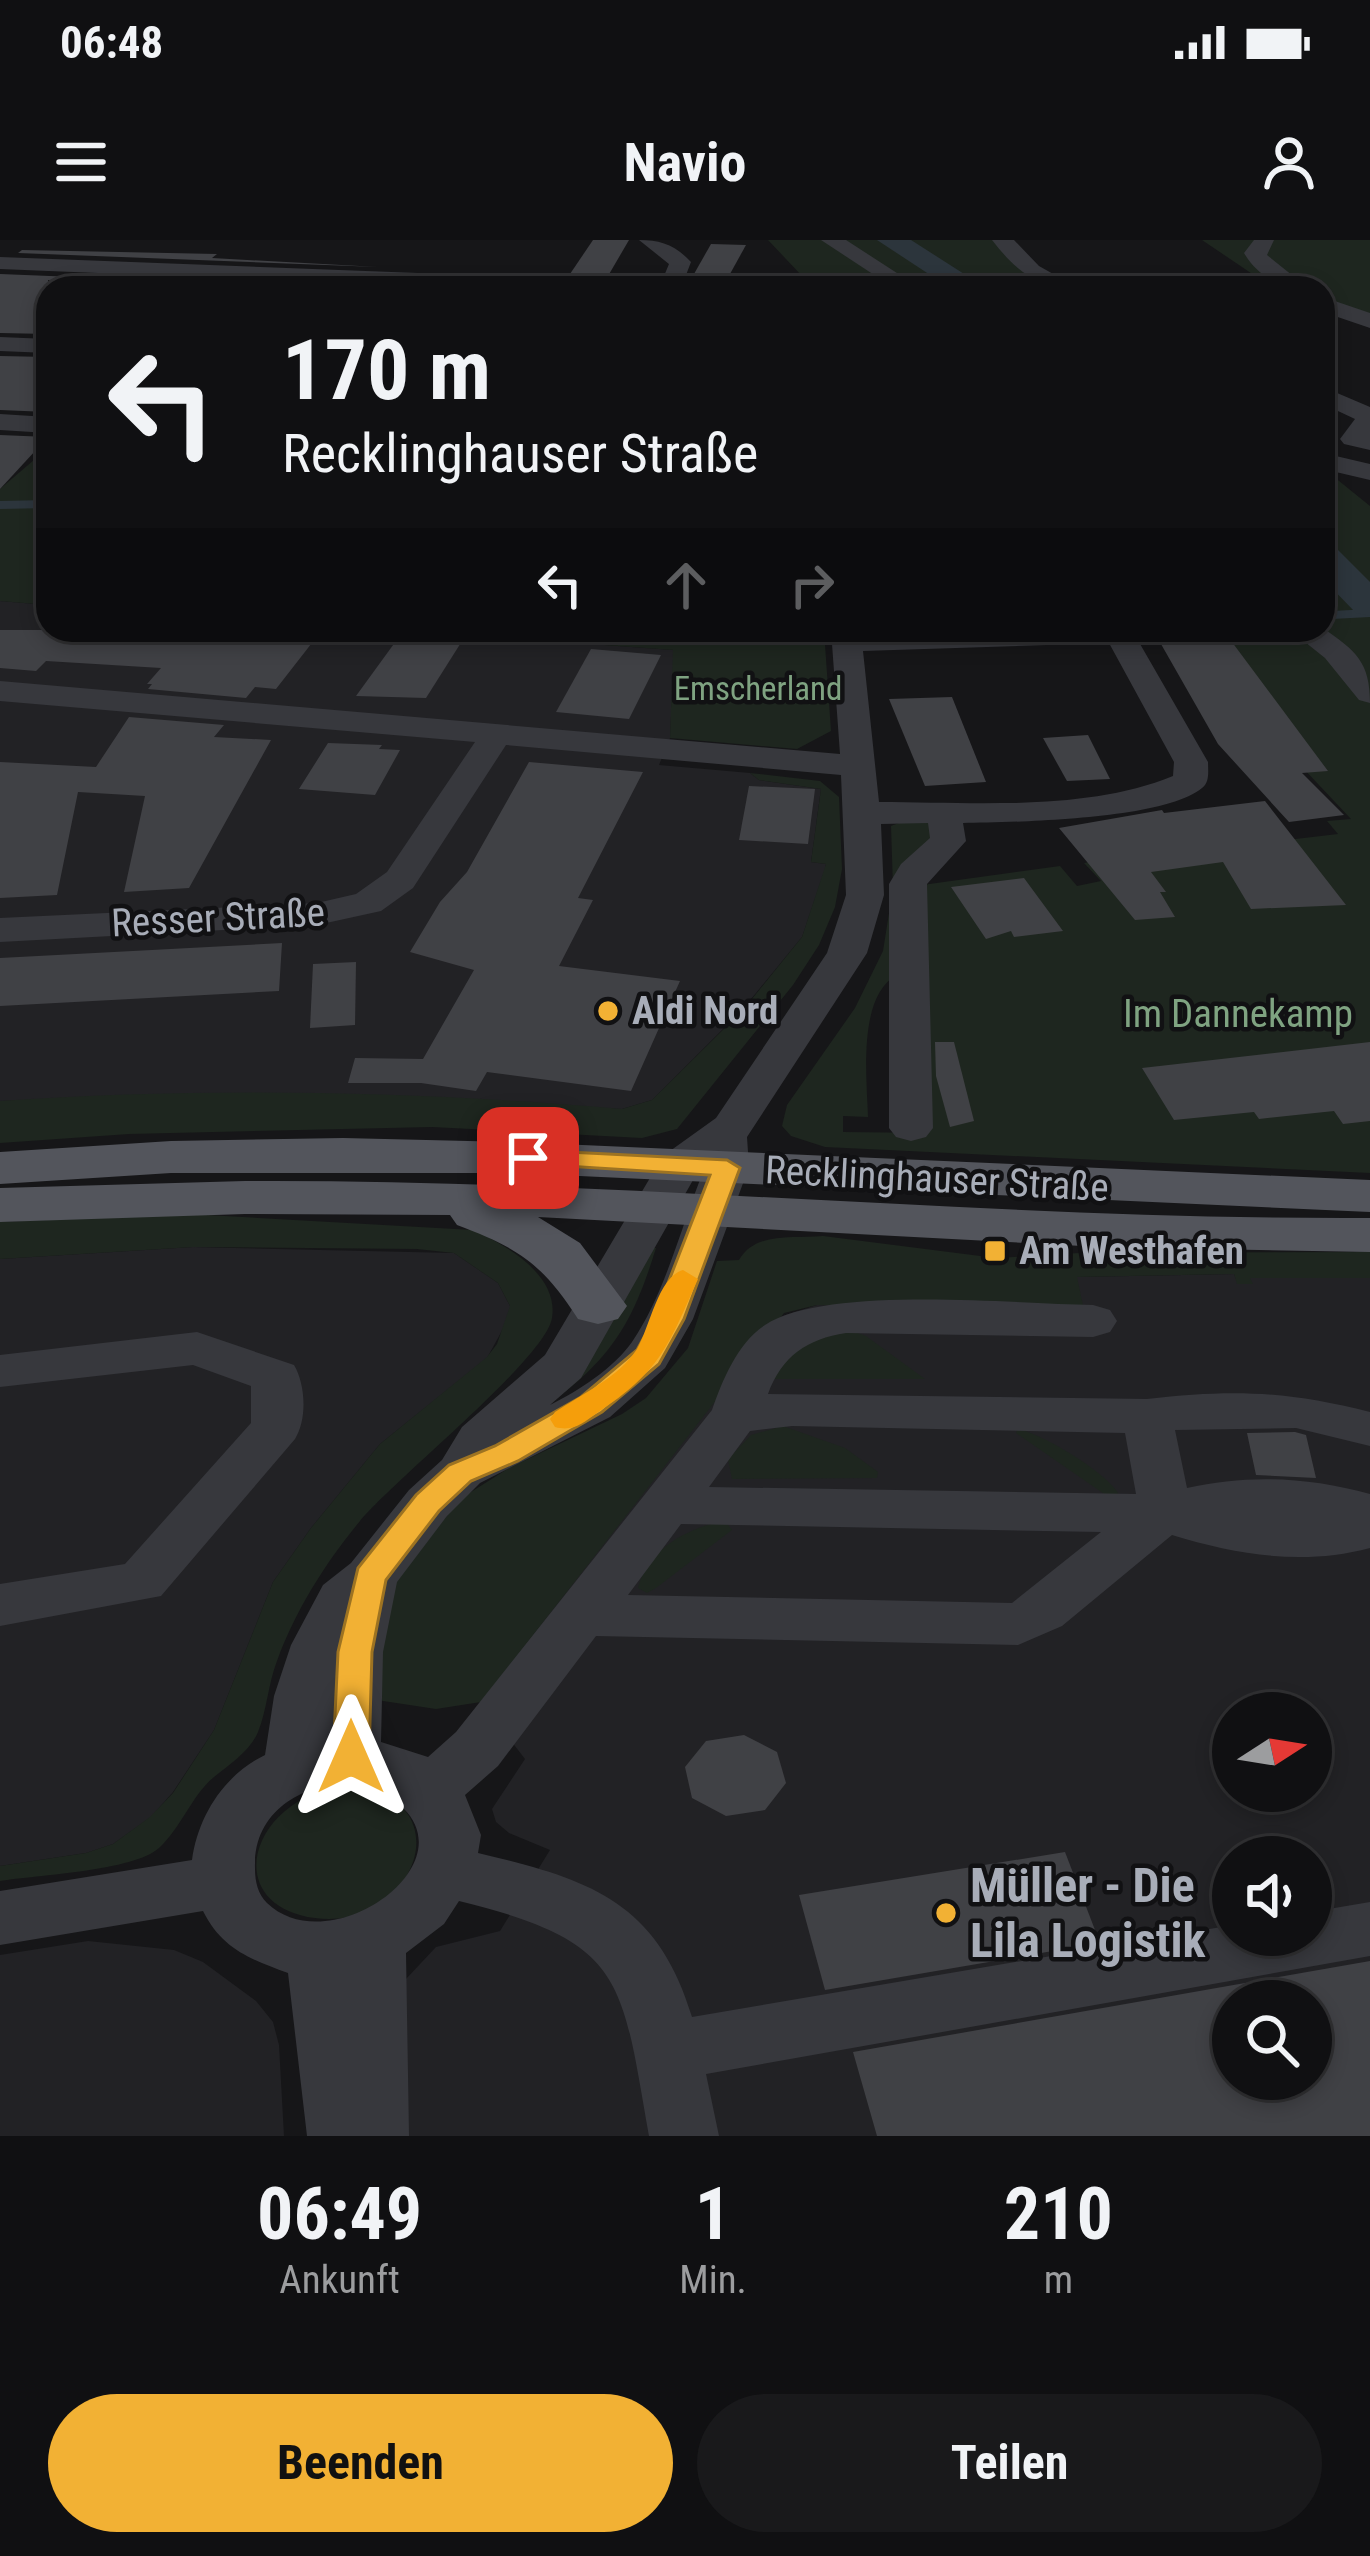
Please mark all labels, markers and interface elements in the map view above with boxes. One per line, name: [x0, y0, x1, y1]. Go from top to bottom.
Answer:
text: 06:48: [60, 16, 163, 69]
icon: menu: [48, 129, 114, 195]
icon: person: [1256, 129, 1322, 195]
text: Navio: [624, 131, 746, 194]
text: 170 m: [282, 321, 491, 420]
icon: left: [84, 324, 240, 480]
text: Recklinghauser Straße: [282, 422, 758, 485]
icon: left: [527, 552, 593, 618]
icon: ahead: [653, 552, 719, 618]
icon: right: [779, 552, 845, 618]
park label: Emscherland: [674, 669, 842, 708]
street label: Resser Straße: [110, 889, 326, 947]
place label: Aldi Nord: [632, 988, 778, 1034]
park label: Im Dannekamp: [1123, 991, 1353, 1037]
marker: Aldi Nord: [595, 998, 621, 1024]
pin: [477, 1107, 579, 1209]
icon: arrive: [495, 1125, 561, 1191]
street label: Recklinghauser Straße: [764, 1147, 1110, 1211]
place label: Am Westhafen: [1019, 1228, 1244, 1274]
marker: Am Westhafen: [982, 1238, 1008, 1264]
north arrow: [1212, 1692, 1332, 1812]
map controls: [1212, 1692, 1332, 2100]
position arrow: [288, 1694, 414, 1820]
button: sound: [1212, 1836, 1332, 1956]
place label: Müller - Die Lila Logistik: [970, 1857, 1207, 1969]
marker: Müller - Die Lila Logistik: [933, 1900, 959, 1926]
button: search: [1212, 1980, 1332, 2100]
text: 06:49: [257, 2172, 422, 2257]
text: 1: [695, 2172, 731, 2257]
text: 210: [1004, 2172, 1113, 2257]
text: Ankunft: [279, 2257, 400, 2303]
text: Min.: [679, 2257, 747, 2303]
text: m: [1044, 2257, 1073, 2303]
button: Beenden: [48, 2394, 673, 2532]
button: Teilen: [697, 2394, 1322, 2532]

